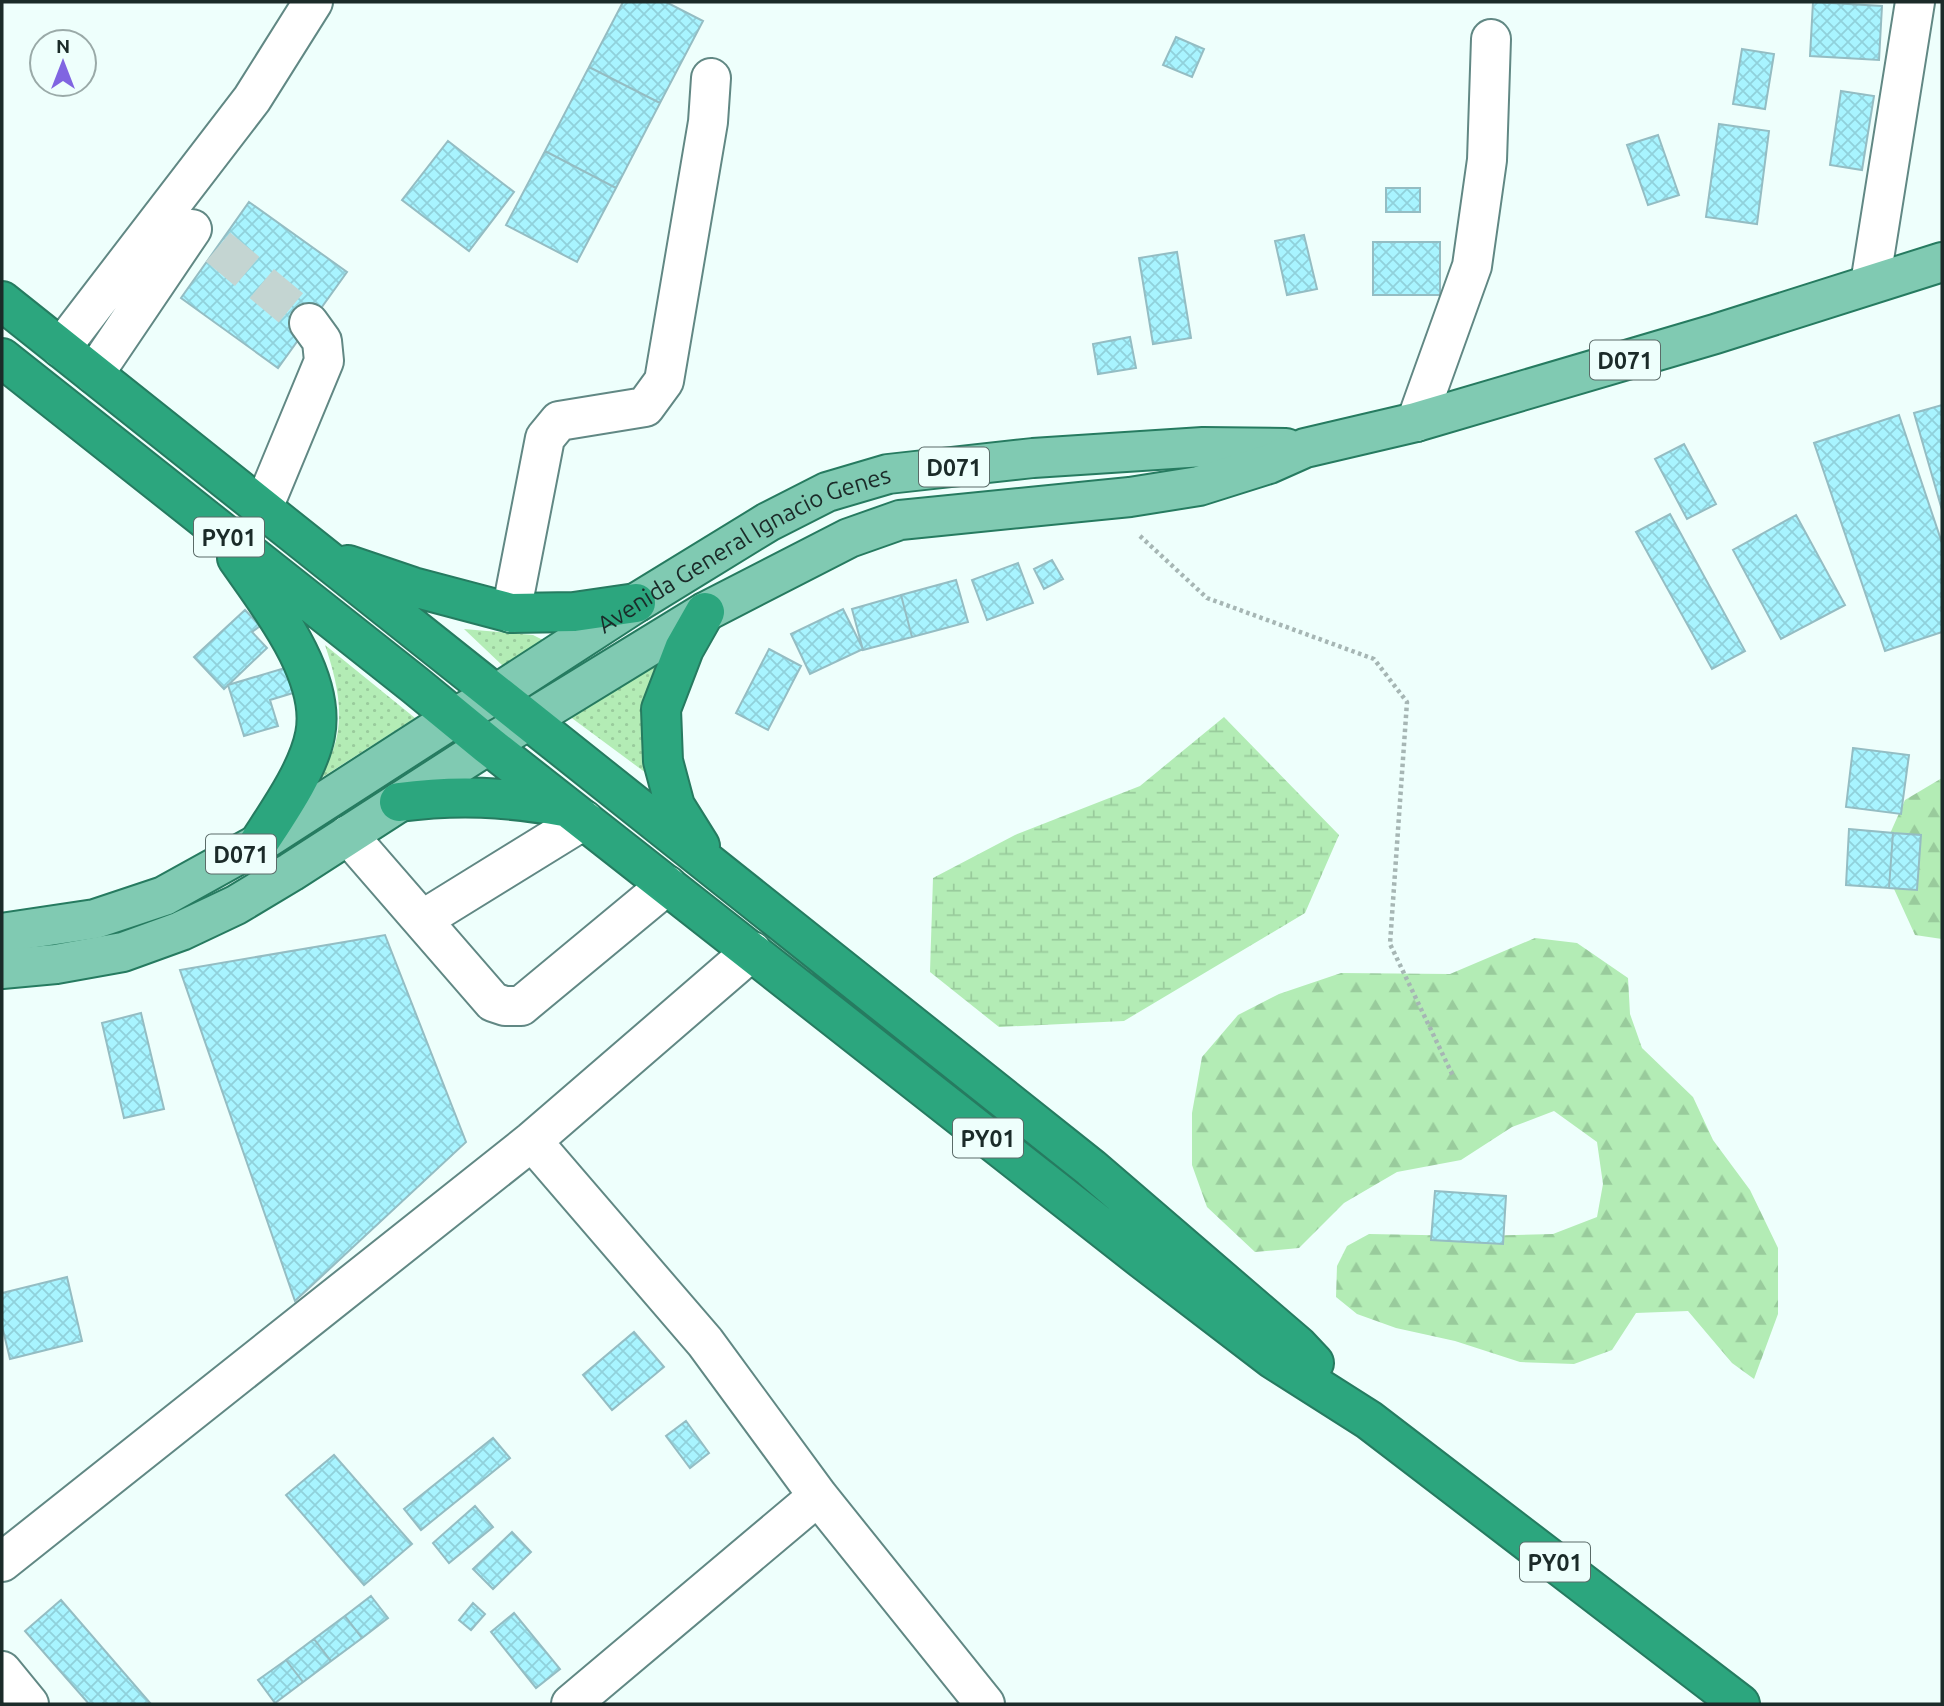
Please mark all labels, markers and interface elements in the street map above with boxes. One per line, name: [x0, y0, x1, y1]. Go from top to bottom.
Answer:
north arrow: [28, 28, 98, 98]
text: N: [56, 35, 70, 57]
road number: D071: [1590, 340, 1660, 380]
road number: D071: [919, 447, 989, 486]
street label: Avenida General Ignacio Genes: [592, 461, 894, 638]
road number: PY01: [194, 517, 264, 556]
road number: D071: [206, 834, 276, 874]
road number: PY01: [953, 1119, 1023, 1158]
road number: PY01: [1520, 1542, 1590, 1582]

